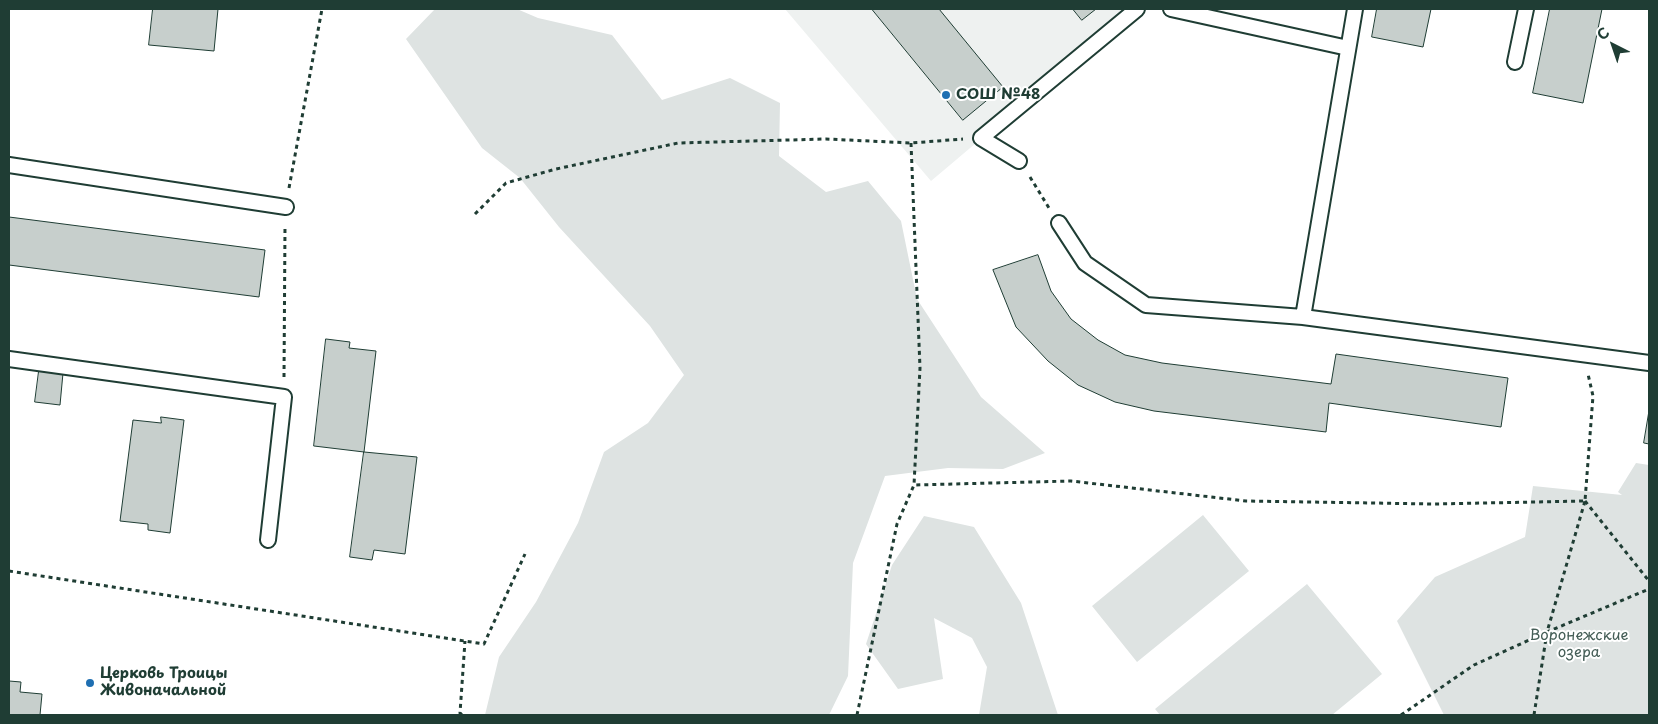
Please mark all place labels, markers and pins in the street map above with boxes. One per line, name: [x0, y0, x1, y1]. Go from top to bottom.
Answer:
place label: СОШ №48: [956, 86, 1040, 104]
marker: СОШ №48: [940, 89, 952, 101]
place label: Церковь Троицы Живоначальной: [100, 665, 227, 700]
marker: Церковь Троицы Живоначальной: [84, 677, 96, 689]

